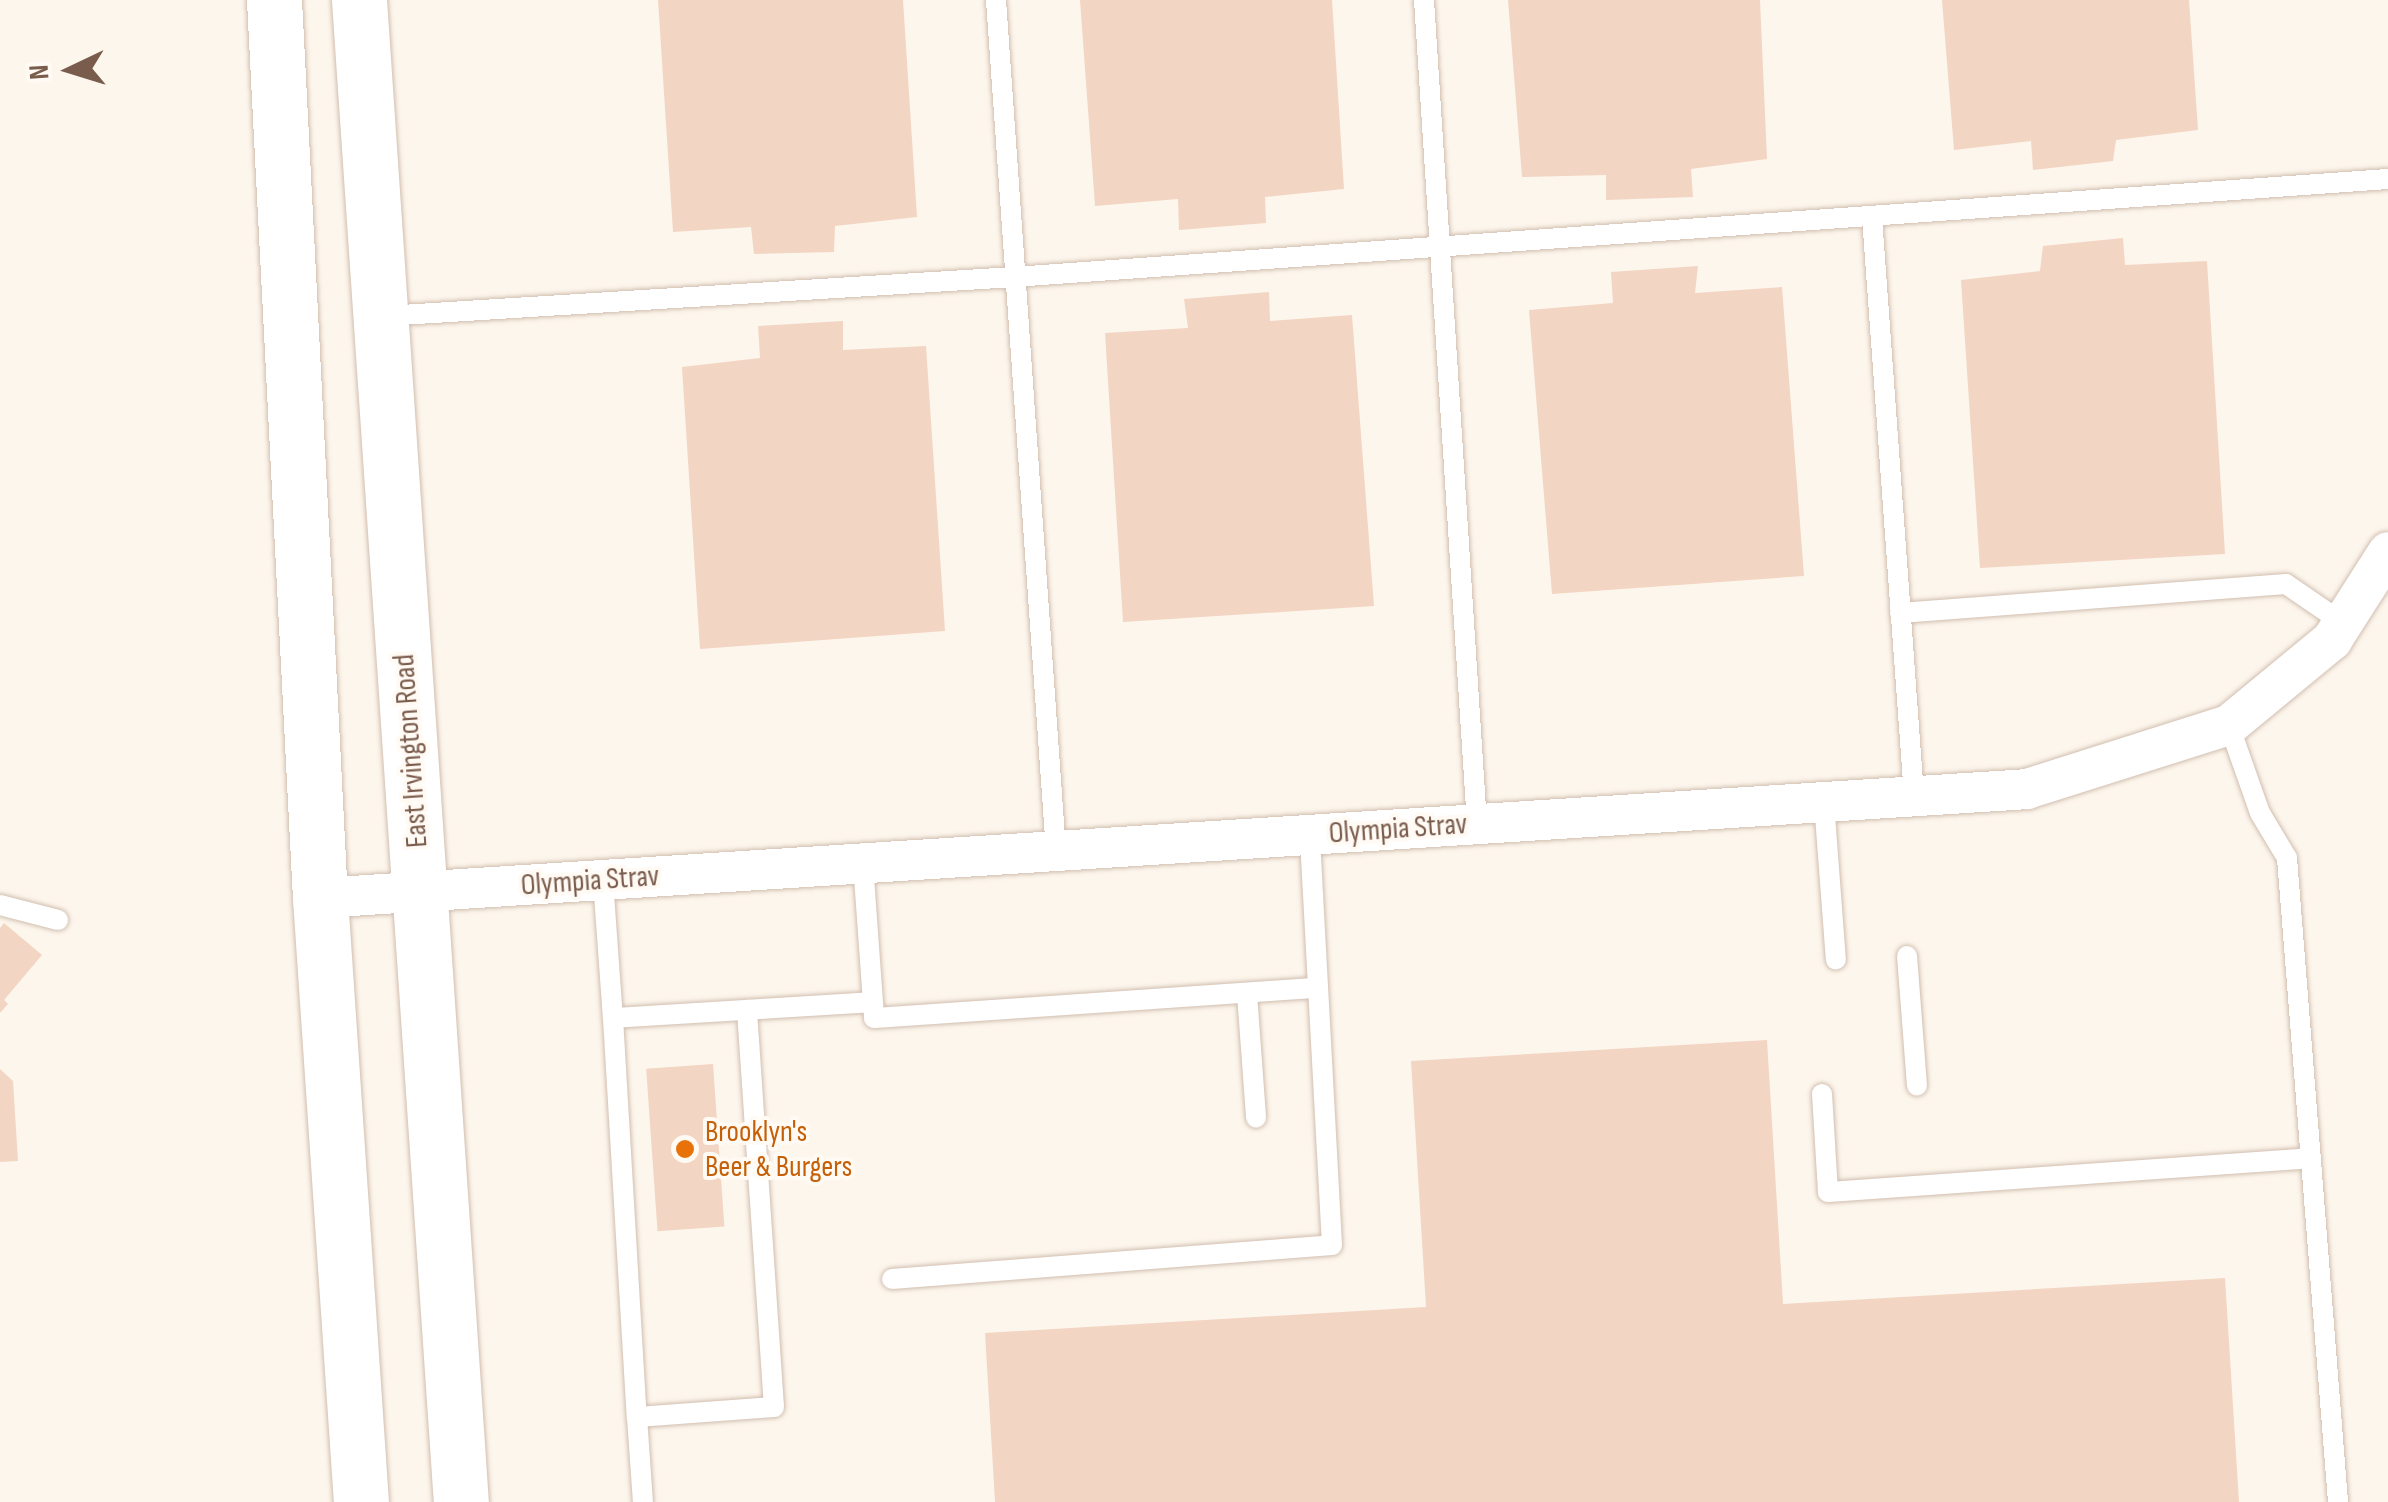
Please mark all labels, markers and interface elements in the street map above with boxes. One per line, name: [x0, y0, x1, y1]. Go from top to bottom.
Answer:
north arrow: [20, 20, 120, 120]
text: N: [23, 64, 57, 81]
street label: East Irvington Road: [386, 653, 436, 849]
street label: Olympia Strav: [1328, 806, 1468, 852]
street label: Olympia Strav: [520, 858, 660, 904]
place label: Brooklyn's Beer & Burgers: [705, 1114, 852, 1184]
marker: Brooklyn's Beer & Burgers: [674, 1138, 696, 1160]

